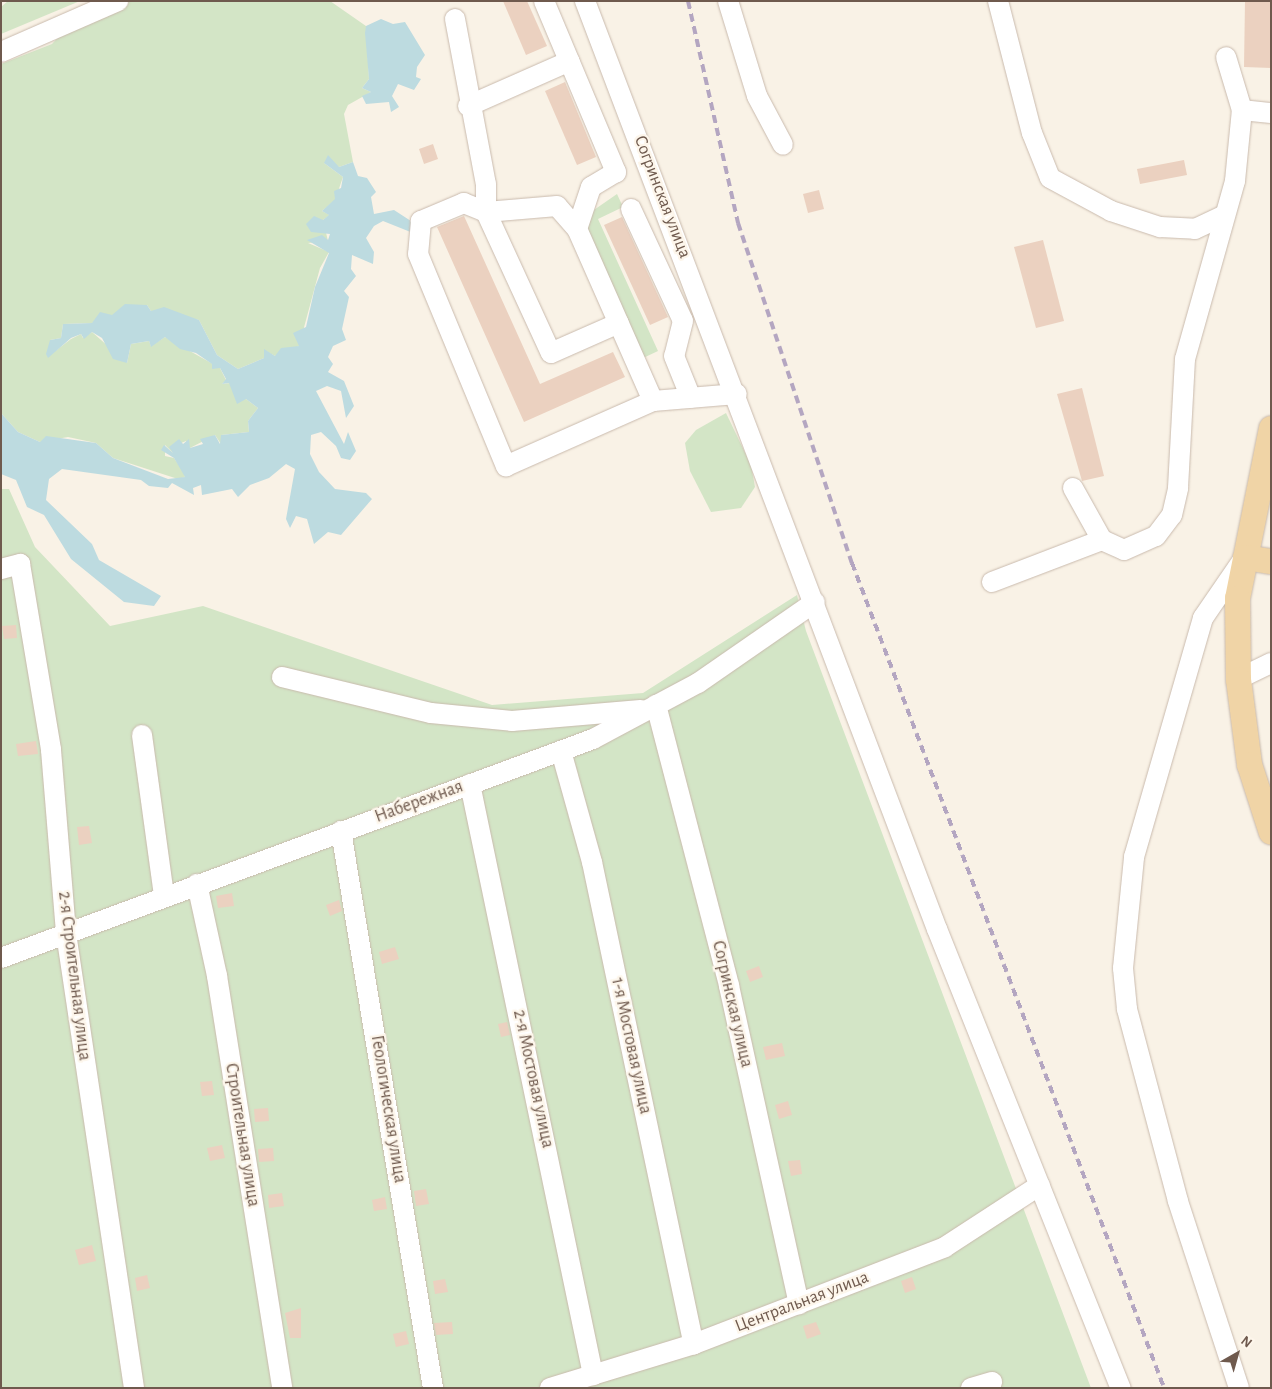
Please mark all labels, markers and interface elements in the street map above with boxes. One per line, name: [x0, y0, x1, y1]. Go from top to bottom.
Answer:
street label: Согринская улица: [629, 133, 695, 261]
street label: Набережная: [372, 776, 466, 828]
street label: 2-я Строительная улица: [53, 890, 95, 1062]
street label: Согринская улица: [707, 938, 757, 1070]
street label: 1-я Мостовая улица: [606, 976, 656, 1116]
street label: 2-я Мостовая улица: [508, 1008, 558, 1150]
street label: Геологическая улица: [366, 1034, 410, 1184]
street label: Строительная улица: [220, 1062, 264, 1208]
street label: Центральная улица: [732, 1267, 872, 1337]
north arrow: [1212, 1329, 1262, 1379]
text: N: [1238, 1334, 1254, 1351]

